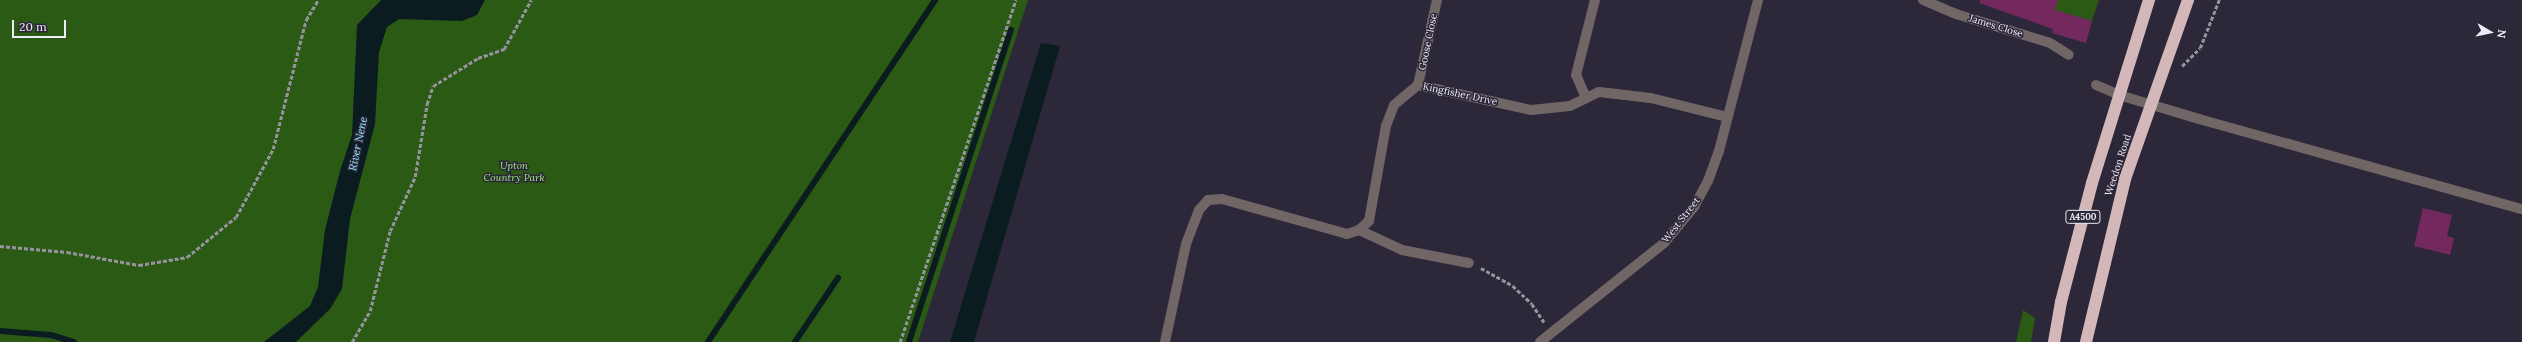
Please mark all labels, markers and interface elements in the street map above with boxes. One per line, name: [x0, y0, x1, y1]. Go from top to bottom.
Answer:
scale bar: [14, 12, 68, 38]
street label: James Close: [1967, 12, 2025, 40]
north arrow: [2470, 12, 2510, 52]
street label: Goose Close: [1416, 13, 1440, 71]
text: 20 m: [19, 19, 47, 34]
text: N: [2494, 29, 2509, 39]
street label: Kingfisher Drive: [1422, 80, 1498, 108]
water label: River Nene: [346, 116, 370, 172]
street label: Weedon Road: [2102, 133, 2134, 197]
park label: Upton Country Park: [483, 159, 545, 182]
street label: West Street: [1660, 195, 1702, 245]
road number: A4500: [2065, 210, 2101, 224]

